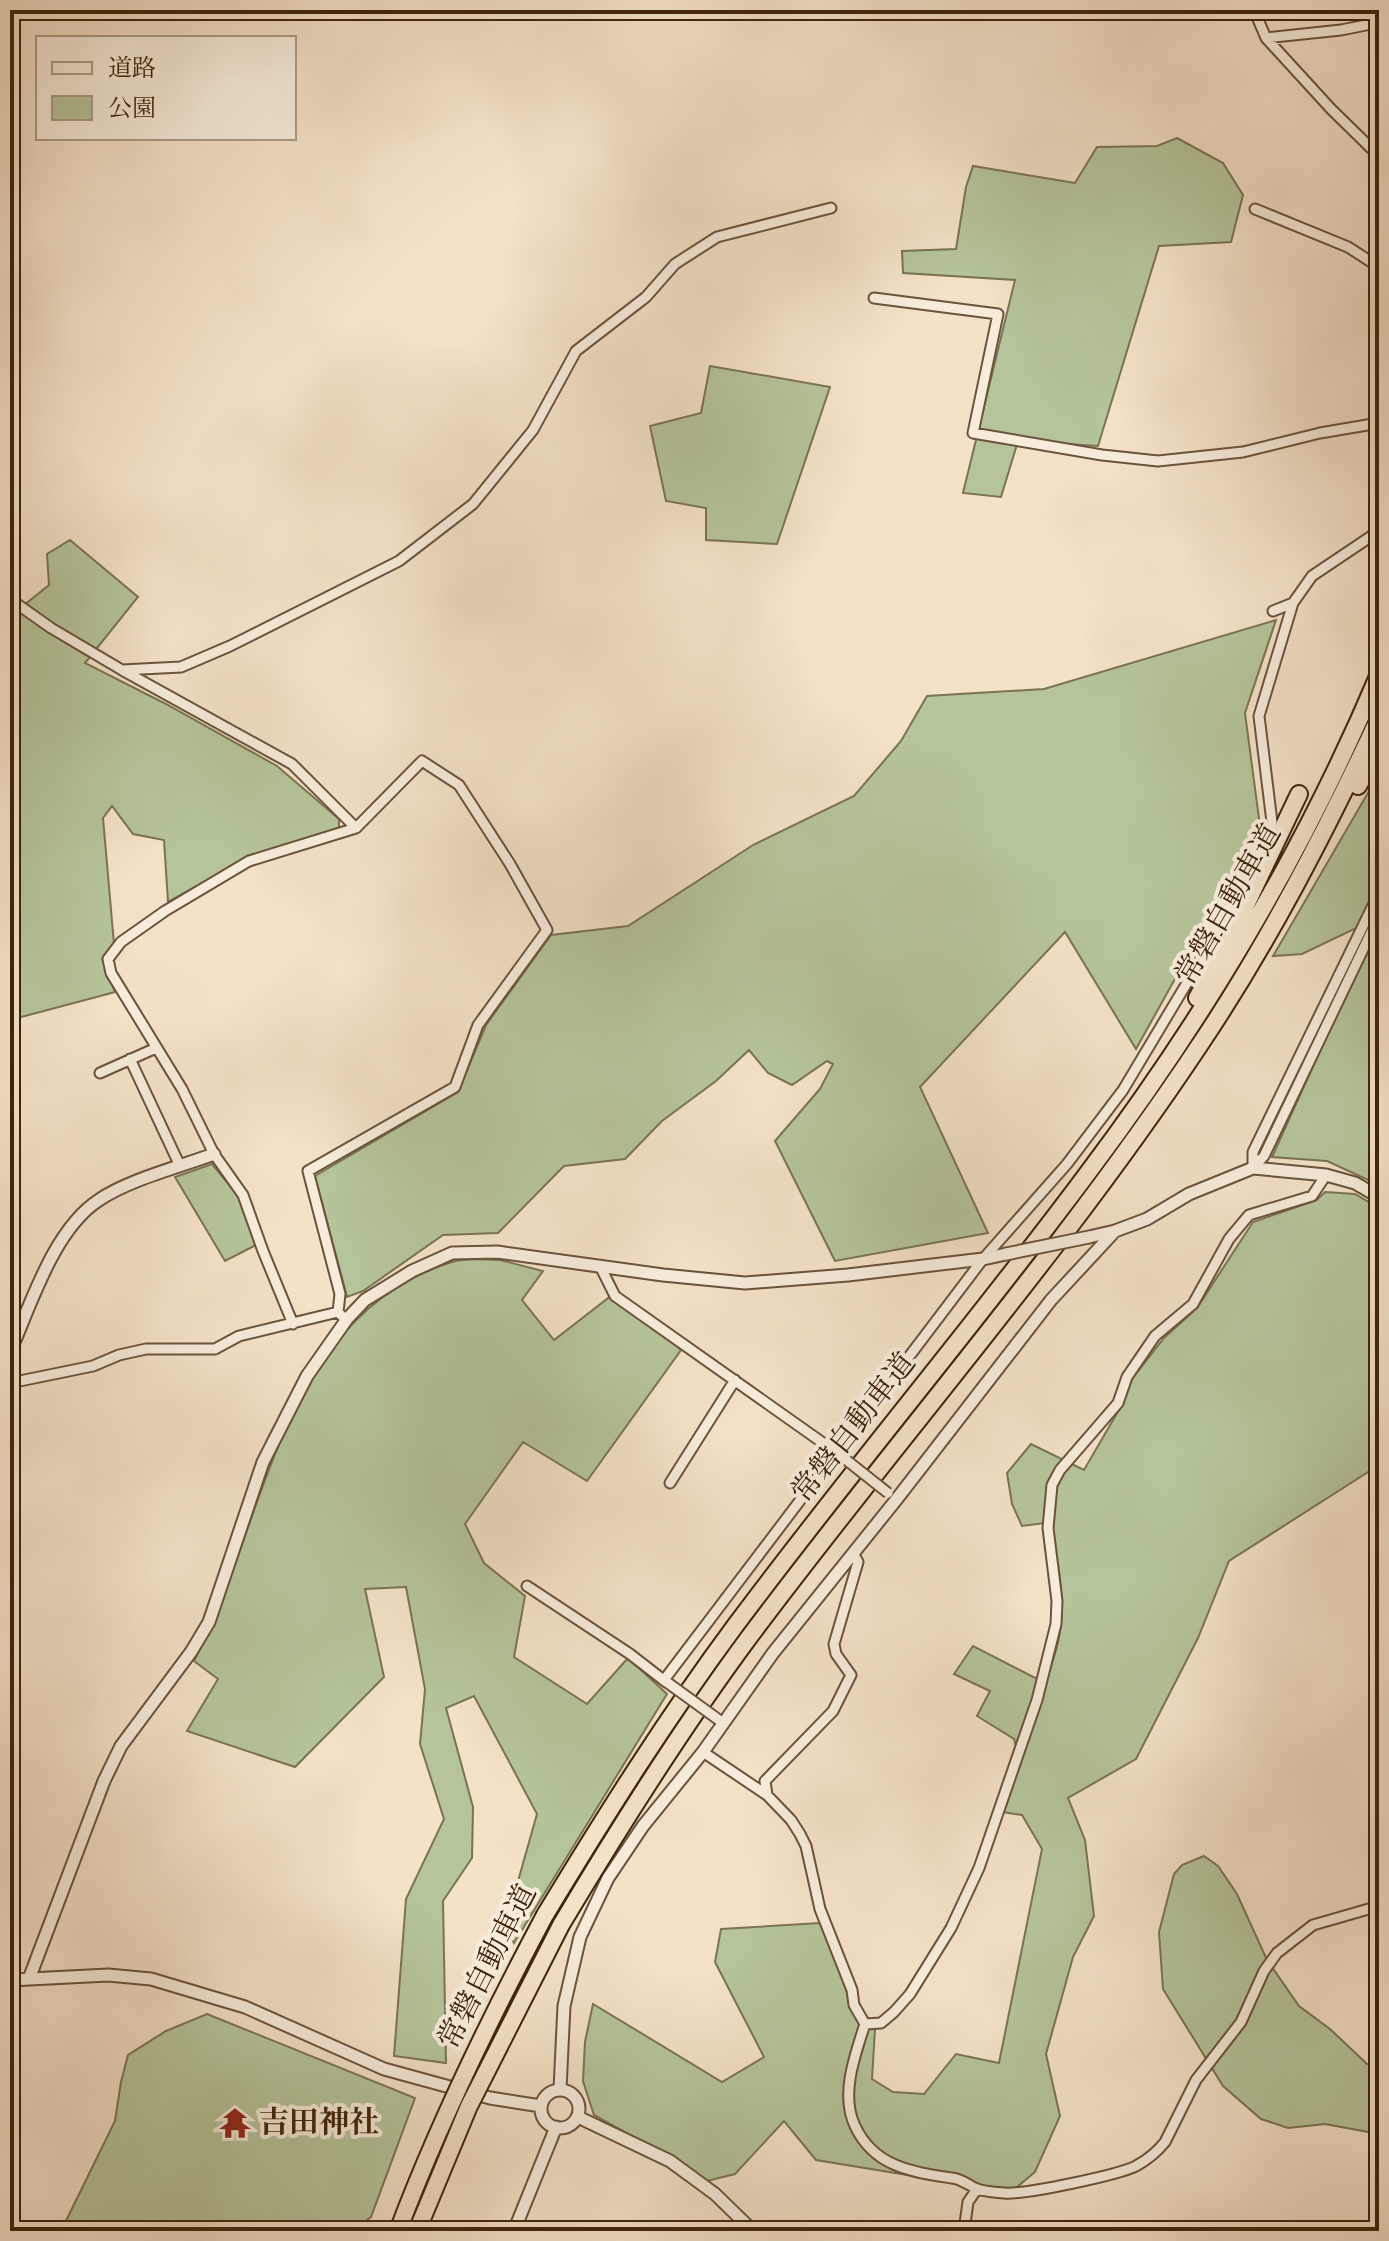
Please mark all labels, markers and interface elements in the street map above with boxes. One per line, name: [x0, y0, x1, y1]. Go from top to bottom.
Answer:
legend: [36, 36, 296, 140]
text: 道路: [108, 54, 156, 84]
text: 公園: [108, 94, 156, 124]
street label: 常磐自動車道: [1168, 818, 1290, 992]
street label: 常磐自動車道: [784, 1346, 924, 1510]
street label: 常磐自動車道: [431, 1878, 545, 2056]
place label: 吉田神社: [259, 2105, 379, 2142]
temple icon: 吉田神社: [218, 2106, 252, 2140]

